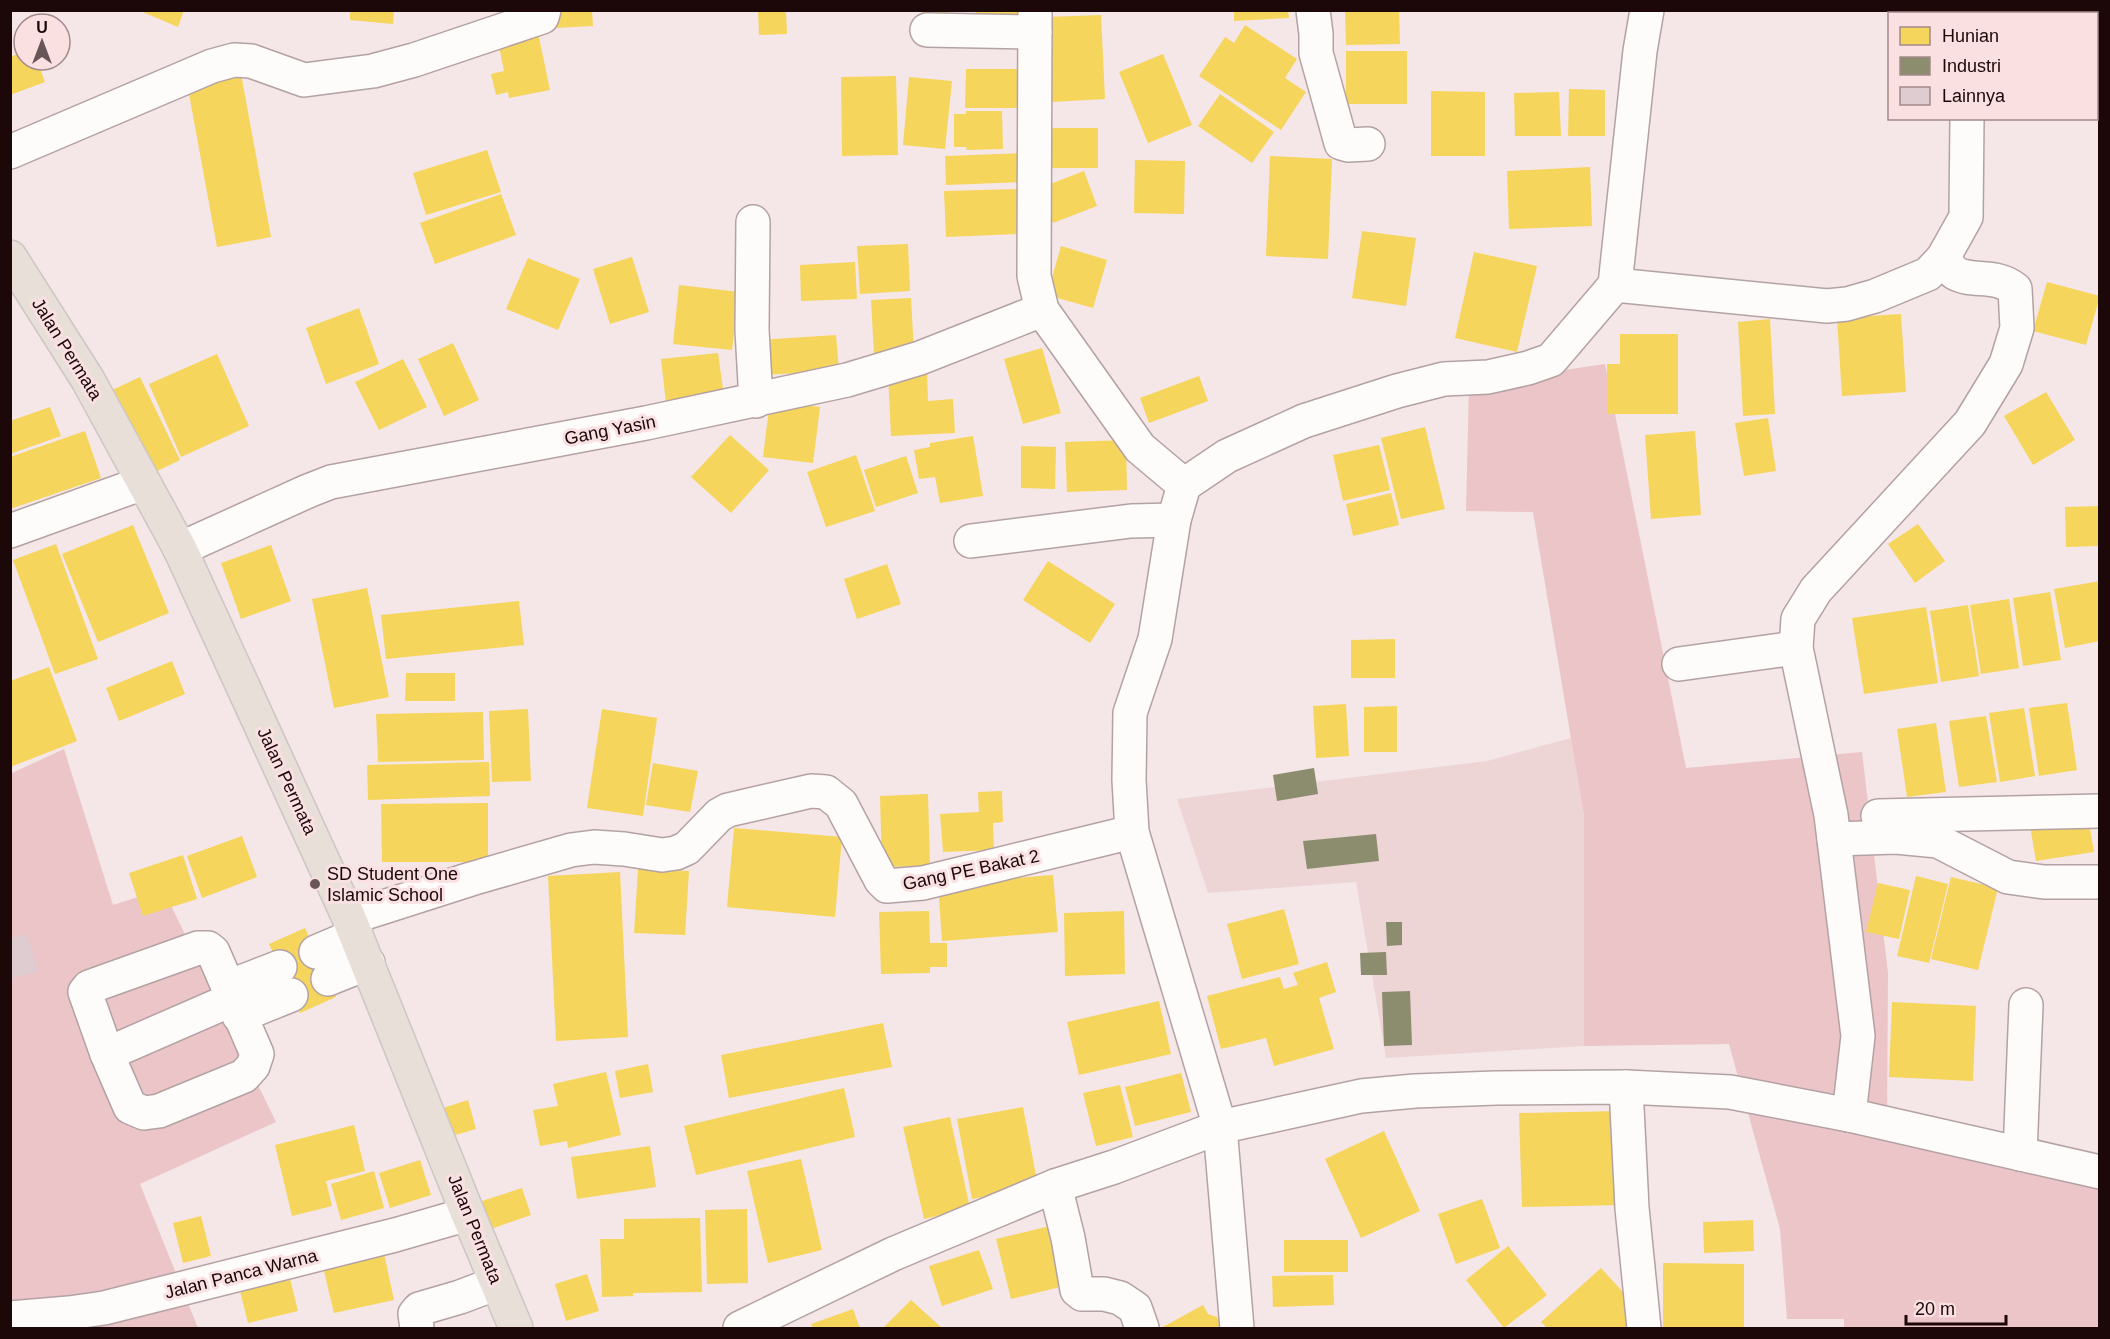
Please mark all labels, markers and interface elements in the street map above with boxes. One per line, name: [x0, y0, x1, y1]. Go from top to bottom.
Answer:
north arrow: [12, 12, 72, 72]
legend: [1888, 12, 2098, 120]
text: U: [36, 19, 48, 36]
text: Hunian: [1942, 26, 1999, 46]
text: Industri: [1942, 56, 2001, 76]
text: Lainnya: [1942, 86, 2006, 106]
street label: Jalan Permata: [28, 294, 107, 404]
street label: Gang Yasin: [563, 411, 657, 449]
street label: Jalan Permata: [253, 724, 321, 839]
street label: Gang PE Bakat 2: [901, 846, 1041, 894]
place label: SD Student One Islamic School: [327, 864, 458, 905]
marker: SD Student One Islamic School: [308, 877, 322, 891]
street label: Jalan Permata: [444, 1171, 506, 1287]
street label: Jalan Panca Warna: [163, 1245, 320, 1303]
scale bar: [1906, 1288, 2006, 1326]
text: 20 m: [1915, 1299, 1955, 1319]

